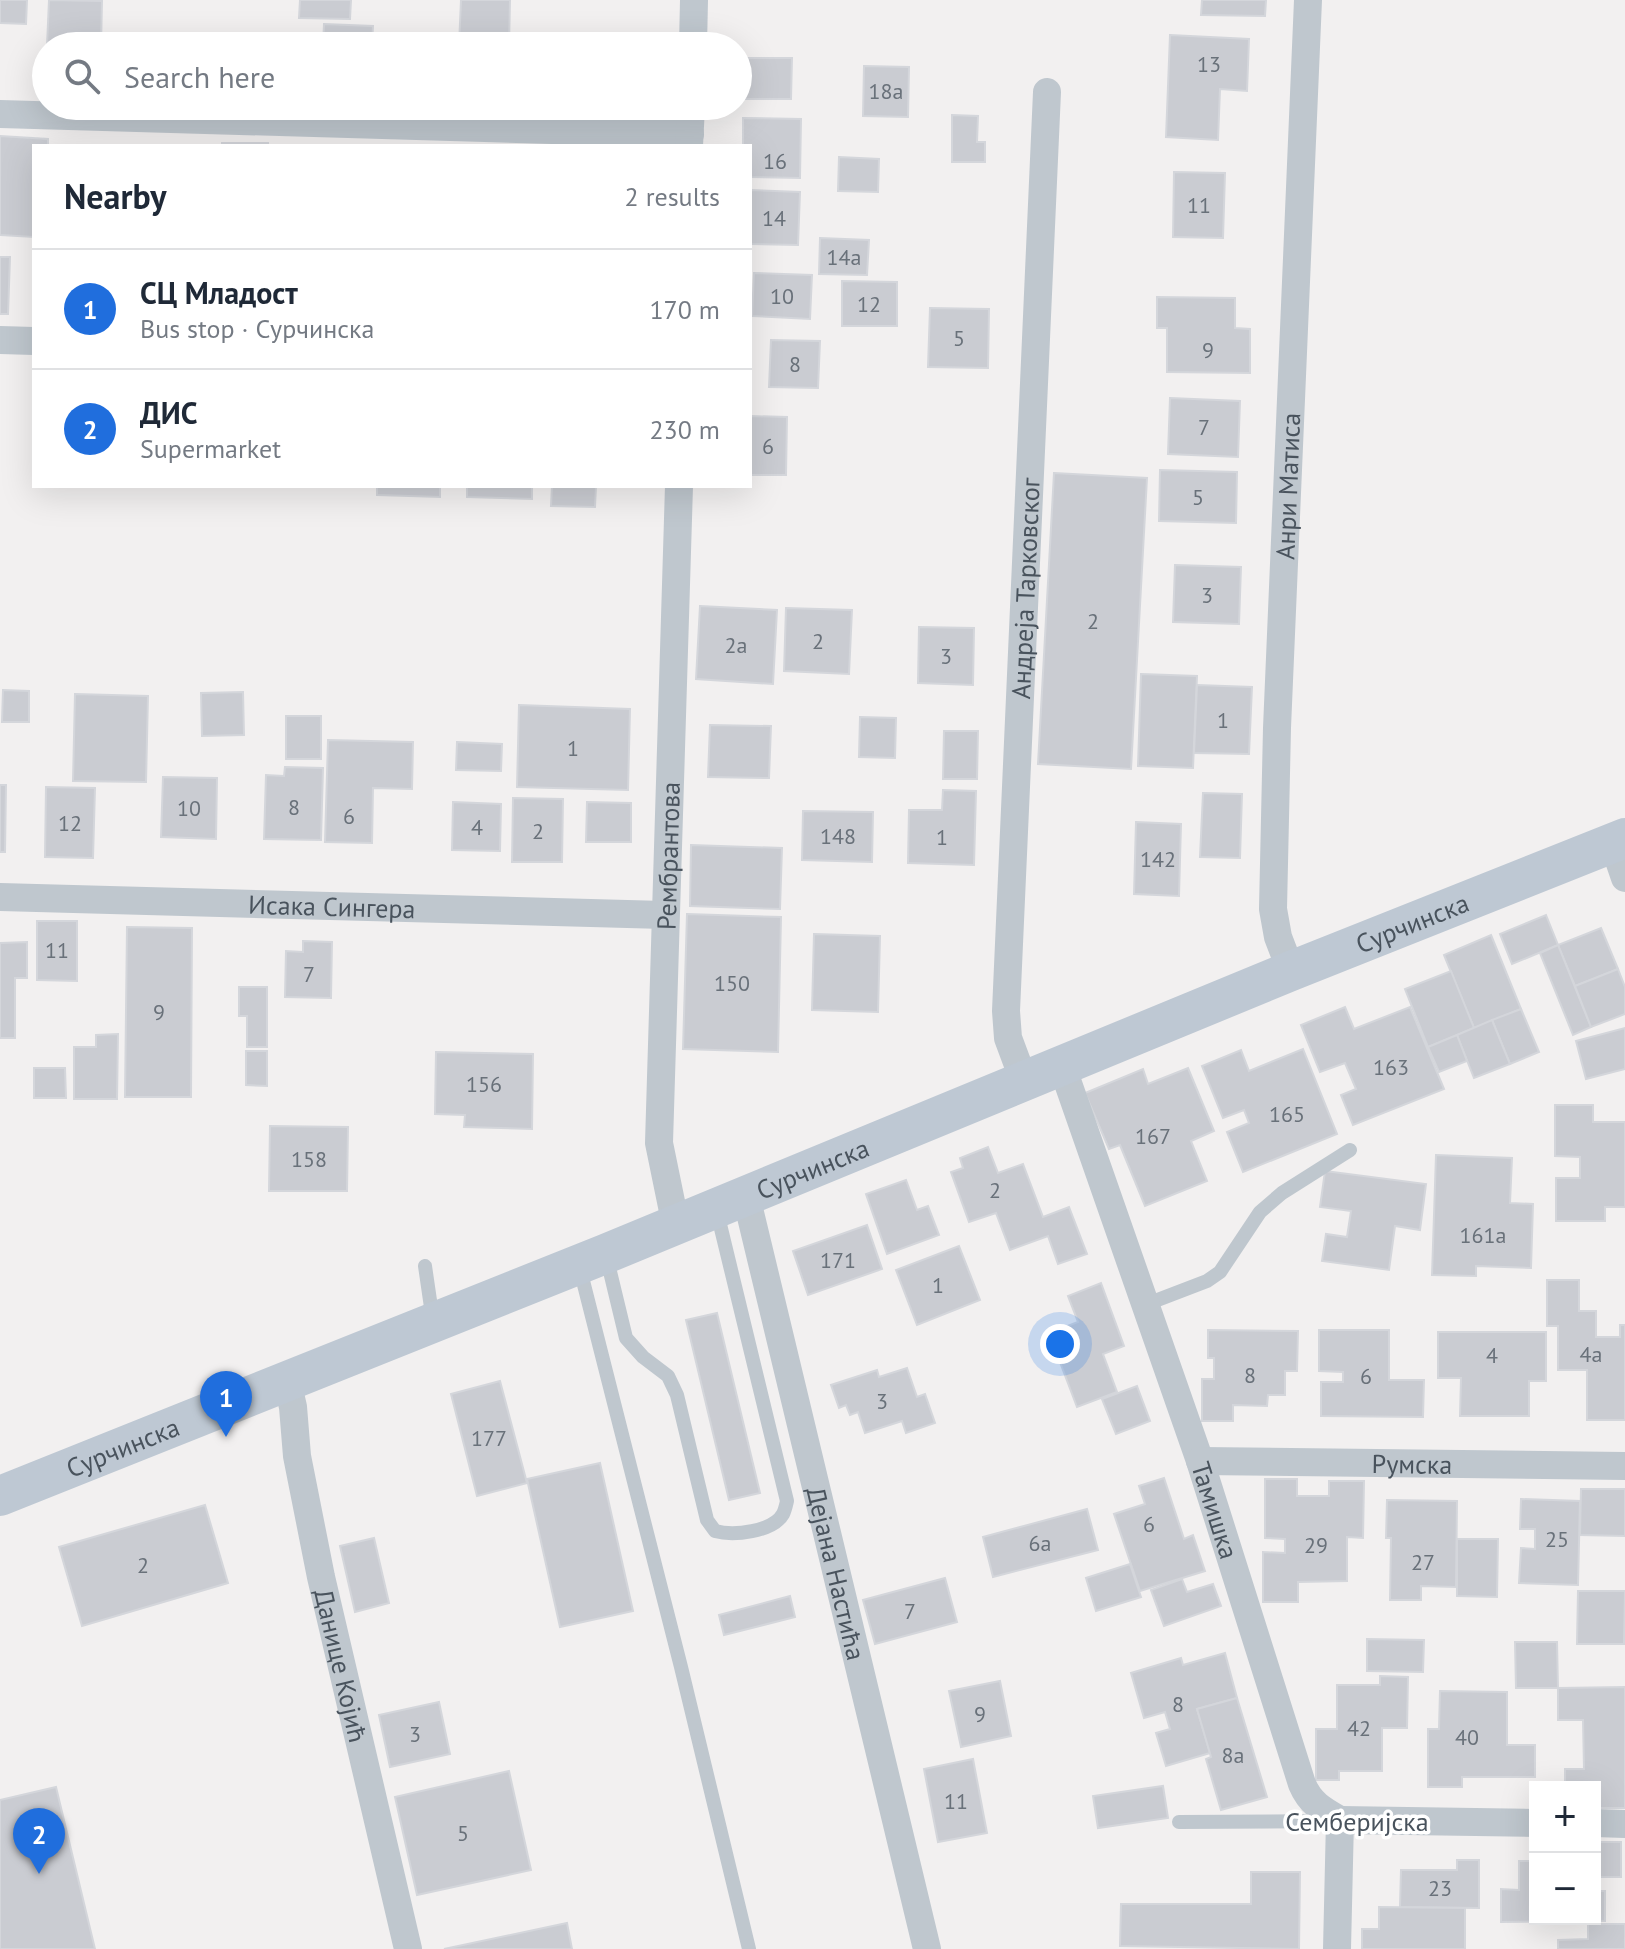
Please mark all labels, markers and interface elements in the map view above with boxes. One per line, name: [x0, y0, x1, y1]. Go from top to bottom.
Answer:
search box: [32, 32, 752, 120]
house number: 13: [1197, 50, 1221, 78]
icon: search: [60, 54, 104, 98]
text: Search here: [124, 57, 275, 96]
house number: 18a: [869, 77, 903, 105]
house number: 16: [763, 147, 787, 175]
text: Nearby: [64, 174, 166, 218]
text: 2 results: [625, 180, 720, 213]
house number: 11: [1187, 191, 1211, 219]
house number: 14: [762, 204, 786, 232]
house number: 14a: [827, 243, 861, 271]
text: СЦ Младост: [140, 273, 298, 312]
house number: 10: [770, 282, 794, 310]
house number: 12: [857, 290, 881, 318]
text: 1: [83, 293, 97, 326]
text: 170 m: [649, 293, 720, 326]
text: Bus stop · Сурчинска: [140, 312, 374, 345]
house number: 5: [953, 324, 965, 352]
house number: 9: [1202, 336, 1214, 364]
house number: 8: [789, 350, 801, 378]
text: ДИС: [140, 393, 197, 432]
street label: Анри Матиса: [1268, 412, 1307, 560]
text: 2: [83, 413, 97, 446]
text: 230 m: [649, 413, 720, 446]
house number: 7: [1198, 413, 1210, 441]
text: Supermarket: [140, 432, 281, 465]
house number: 6: [762, 432, 774, 460]
street label: Андреја Тарковског: [1003, 476, 1046, 700]
house number: 5: [1192, 483, 1204, 511]
house number: 3: [1201, 581, 1213, 609]
house number: 2: [1087, 607, 1099, 635]
house number: 2: [812, 627, 824, 655]
house number: 2a: [725, 631, 747, 659]
house number: 3: [940, 642, 952, 670]
house number: 1: [1217, 706, 1229, 734]
house number: 1: [567, 734, 579, 762]
street label: Рембрантова: [649, 781, 686, 930]
house number: 8: [288, 793, 300, 821]
house number: 10: [177, 794, 201, 822]
house number: 6: [343, 802, 355, 830]
house number: 12: [58, 809, 82, 837]
house number: 4: [471, 813, 483, 841]
house number: 2: [532, 817, 544, 845]
house number: 148: [820, 822, 856, 850]
house number: 1: [936, 823, 948, 851]
house number: 142: [1140, 845, 1176, 873]
street label: Сурчинска: [1351, 885, 1473, 960]
street label: Исака Сингера: [248, 887, 416, 925]
house number: 11: [45, 936, 69, 964]
house number: 7: [303, 960, 315, 988]
house number: 150: [714, 969, 750, 997]
house number: 9: [153, 998, 165, 1026]
house number: 163: [1373, 1053, 1409, 1081]
house number: 156: [466, 1070, 502, 1098]
house number: 165: [1269, 1100, 1305, 1128]
house number: 167: [1135, 1122, 1171, 1150]
street label: Сурчинска: [751, 1130, 874, 1206]
house number: 158: [291, 1145, 327, 1173]
house number: 2: [989, 1176, 1001, 1204]
house number: 161a: [1460, 1221, 1506, 1249]
house number: 171: [820, 1246, 856, 1274]
house number: 1: [932, 1271, 944, 1299]
your location: [1040, 1324, 1080, 1364]
house number: 4a: [1580, 1340, 1602, 1368]
house number: 4: [1486, 1341, 1498, 1369]
house number: 8: [1244, 1361, 1256, 1389]
house number: 6: [1360, 1362, 1372, 1390]
pin: 1: [200, 1371, 252, 1437]
house number: 3: [876, 1387, 888, 1415]
street label: Сурчинска: [61, 1410, 184, 1484]
house number: 177: [471, 1424, 507, 1452]
street label: Румска: [1372, 1447, 1452, 1480]
street label: Тамишка: [1185, 1458, 1246, 1563]
street label: Дејана Настића: [800, 1483, 873, 1663]
house number: 6: [1143, 1510, 1155, 1538]
house number: 25: [1545, 1525, 1569, 1553]
house number: 6a: [1029, 1529, 1051, 1557]
house number: 29: [1304, 1531, 1328, 1559]
house number: 27: [1411, 1548, 1435, 1576]
house number: 2: [137, 1551, 149, 1579]
street label: Данице Којић: [308, 1585, 376, 1745]
house number: 7: [904, 1597, 916, 1625]
house number: 8: [1172, 1690, 1184, 1718]
house number: 9: [974, 1700, 986, 1728]
house number: 42: [1347, 1714, 1371, 1742]
house number: 3: [409, 1720, 421, 1748]
house number: 40: [1455, 1723, 1479, 1751]
house number: 8a: [1222, 1741, 1244, 1769]
map controls: [1529, 1781, 1601, 1925]
button: +: [1529, 1781, 1601, 1853]
house number: 11: [944, 1787, 968, 1815]
street label: Семберијска: [1285, 1805, 1429, 1838]
pin: 2: [13, 1808, 65, 1874]
house number: 5: [457, 1819, 469, 1847]
button: −: [1529, 1853, 1601, 1925]
house number: 23: [1428, 1874, 1452, 1902]

